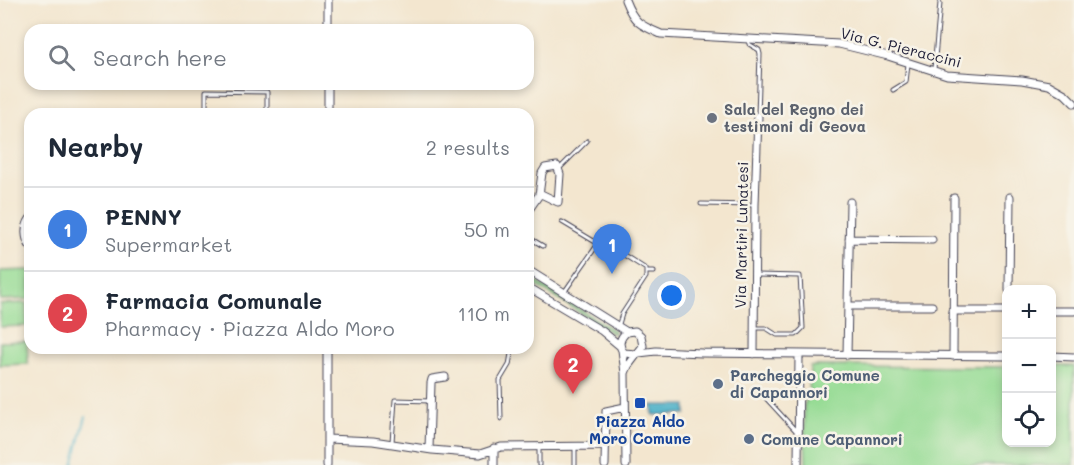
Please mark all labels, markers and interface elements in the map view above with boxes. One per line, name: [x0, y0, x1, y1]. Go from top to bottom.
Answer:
street label: Via G. Pieraccini: [839, 22, 963, 72]
search box: [24, 24, 534, 90]
icon: search: [45, 41, 78, 74]
text: Search here: [93, 43, 227, 72]
place label: Sala del Regno dei testimoni di Geova: [724, 99, 866, 136]
marker: Sala del Regno dei testimoni di Geova: [705, 111, 719, 125]
text: Nearby: [48, 130, 143, 164]
text: 2 results: [426, 134, 510, 160]
street label: Via Martiri Lunatesi: [730, 161, 752, 309]
text: PENNY: [105, 202, 182, 231]
text: 1: [63, 216, 72, 242]
text: 50 m: [464, 216, 510, 242]
pin: 1: [592, 224, 632, 274]
text: Supermarket: [105, 231, 232, 257]
your location: [657, 281, 686, 310]
map controls: [1002, 285, 1056, 447]
button: +: [1002, 285, 1056, 339]
text: Farmacia Comunale: [105, 286, 322, 315]
text: 2: [62, 300, 73, 326]
text: 110 m: [457, 300, 510, 326]
text: Pharmacy · Piazza Aldo Moro: [105, 315, 395, 341]
button: −: [1002, 339, 1056, 393]
pin: 2: [554, 344, 592, 394]
place label: Parcheggio Comune di Capannori: [730, 365, 880, 402]
marker: Parcheggio Comune di Capannori: [711, 377, 725, 391]
button: locate: [1002, 393, 1056, 447]
marker: Piazza Aldo Moro Comune: [633, 396, 647, 410]
place label: Piazza Aldo Moro Comune: [589, 411, 691, 448]
place label: Comune Capannori: [761, 429, 903, 449]
marker: Comune Capannori: [742, 432, 756, 446]

